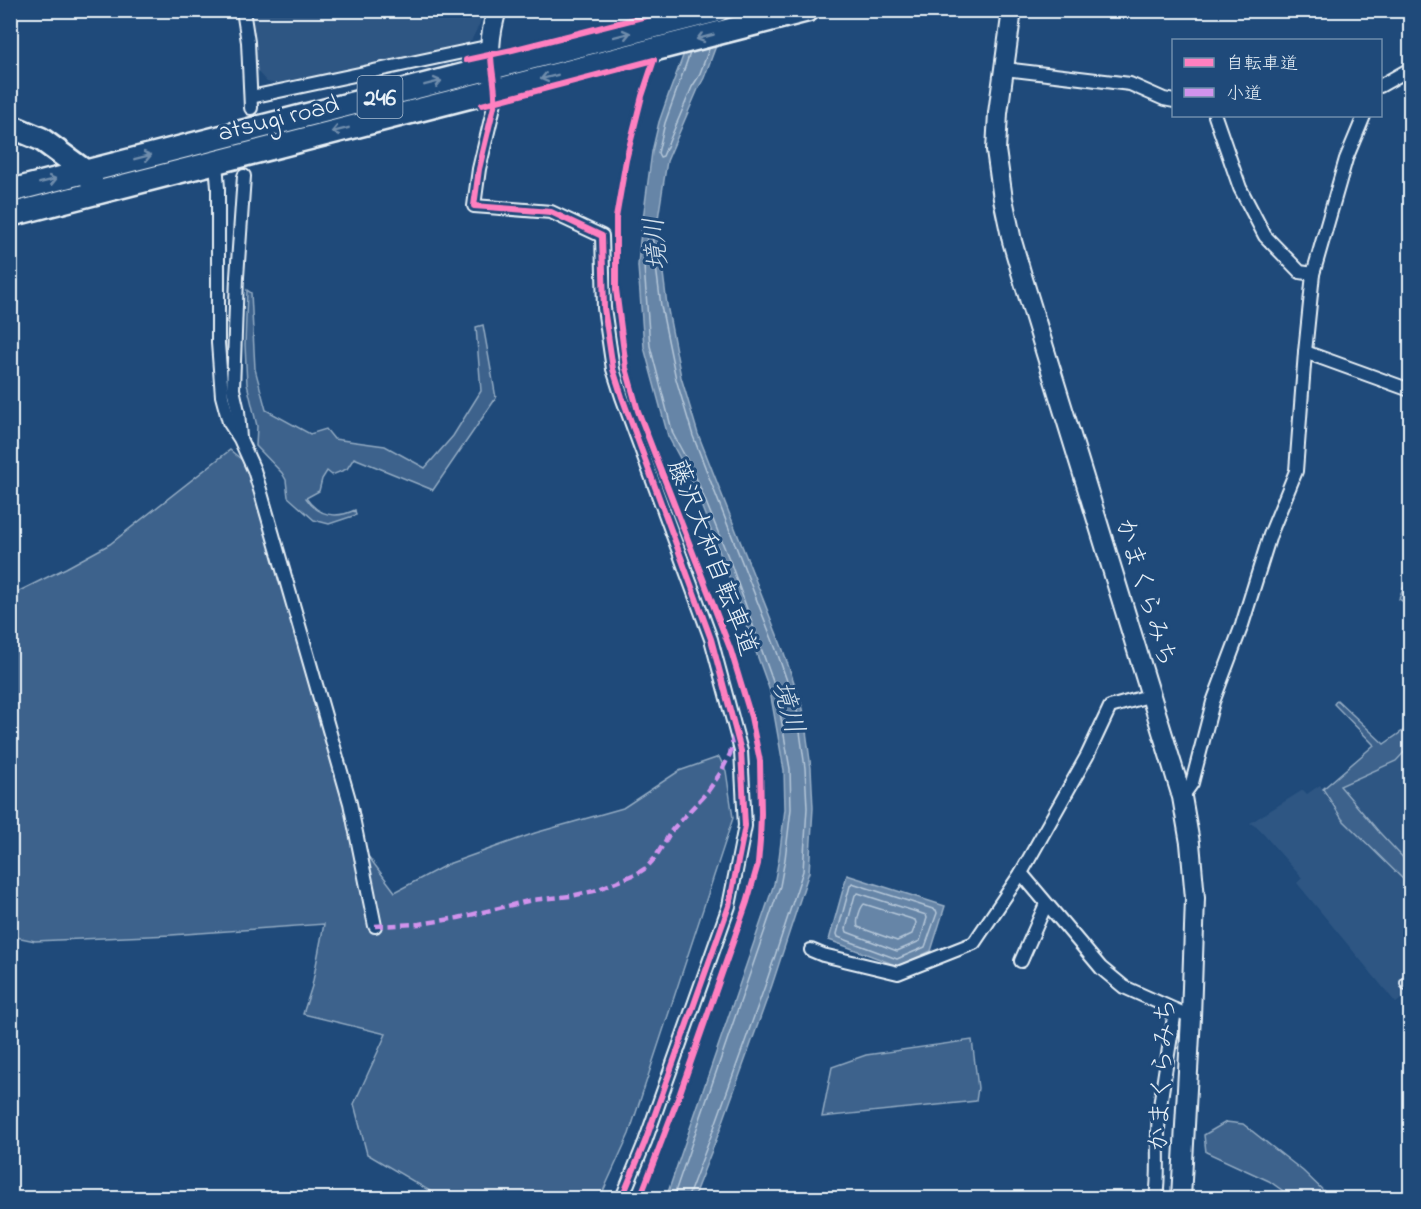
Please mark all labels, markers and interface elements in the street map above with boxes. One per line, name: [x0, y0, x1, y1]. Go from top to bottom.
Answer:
one-way arrow: [613, 29, 632, 40]
one-way arrow: [696, 32, 715, 44]
legend: [1172, 39, 1382, 117]
text: 自転車道: [1226, 52, 1298, 78]
one-way arrow: [540, 72, 559, 84]
road number: 246: [358, 76, 403, 118]
one-way arrow: [424, 77, 443, 89]
text: 小道: [1226, 82, 1262, 108]
street label: atsugi road: [214, 86, 344, 153]
one-way arrow: [331, 125, 350, 137]
one-way arrow: [133, 151, 152, 163]
one-way arrow: [38, 175, 57, 187]
water label: 境川: [636, 215, 679, 272]
street label: 藤沢大和自転車道: [656, 454, 766, 662]
street label: かまくらみち: [1103, 513, 1185, 673]
water label: 境川: [760, 676, 813, 739]
street label: かまくらみち: [1141, 997, 1187, 1154]

